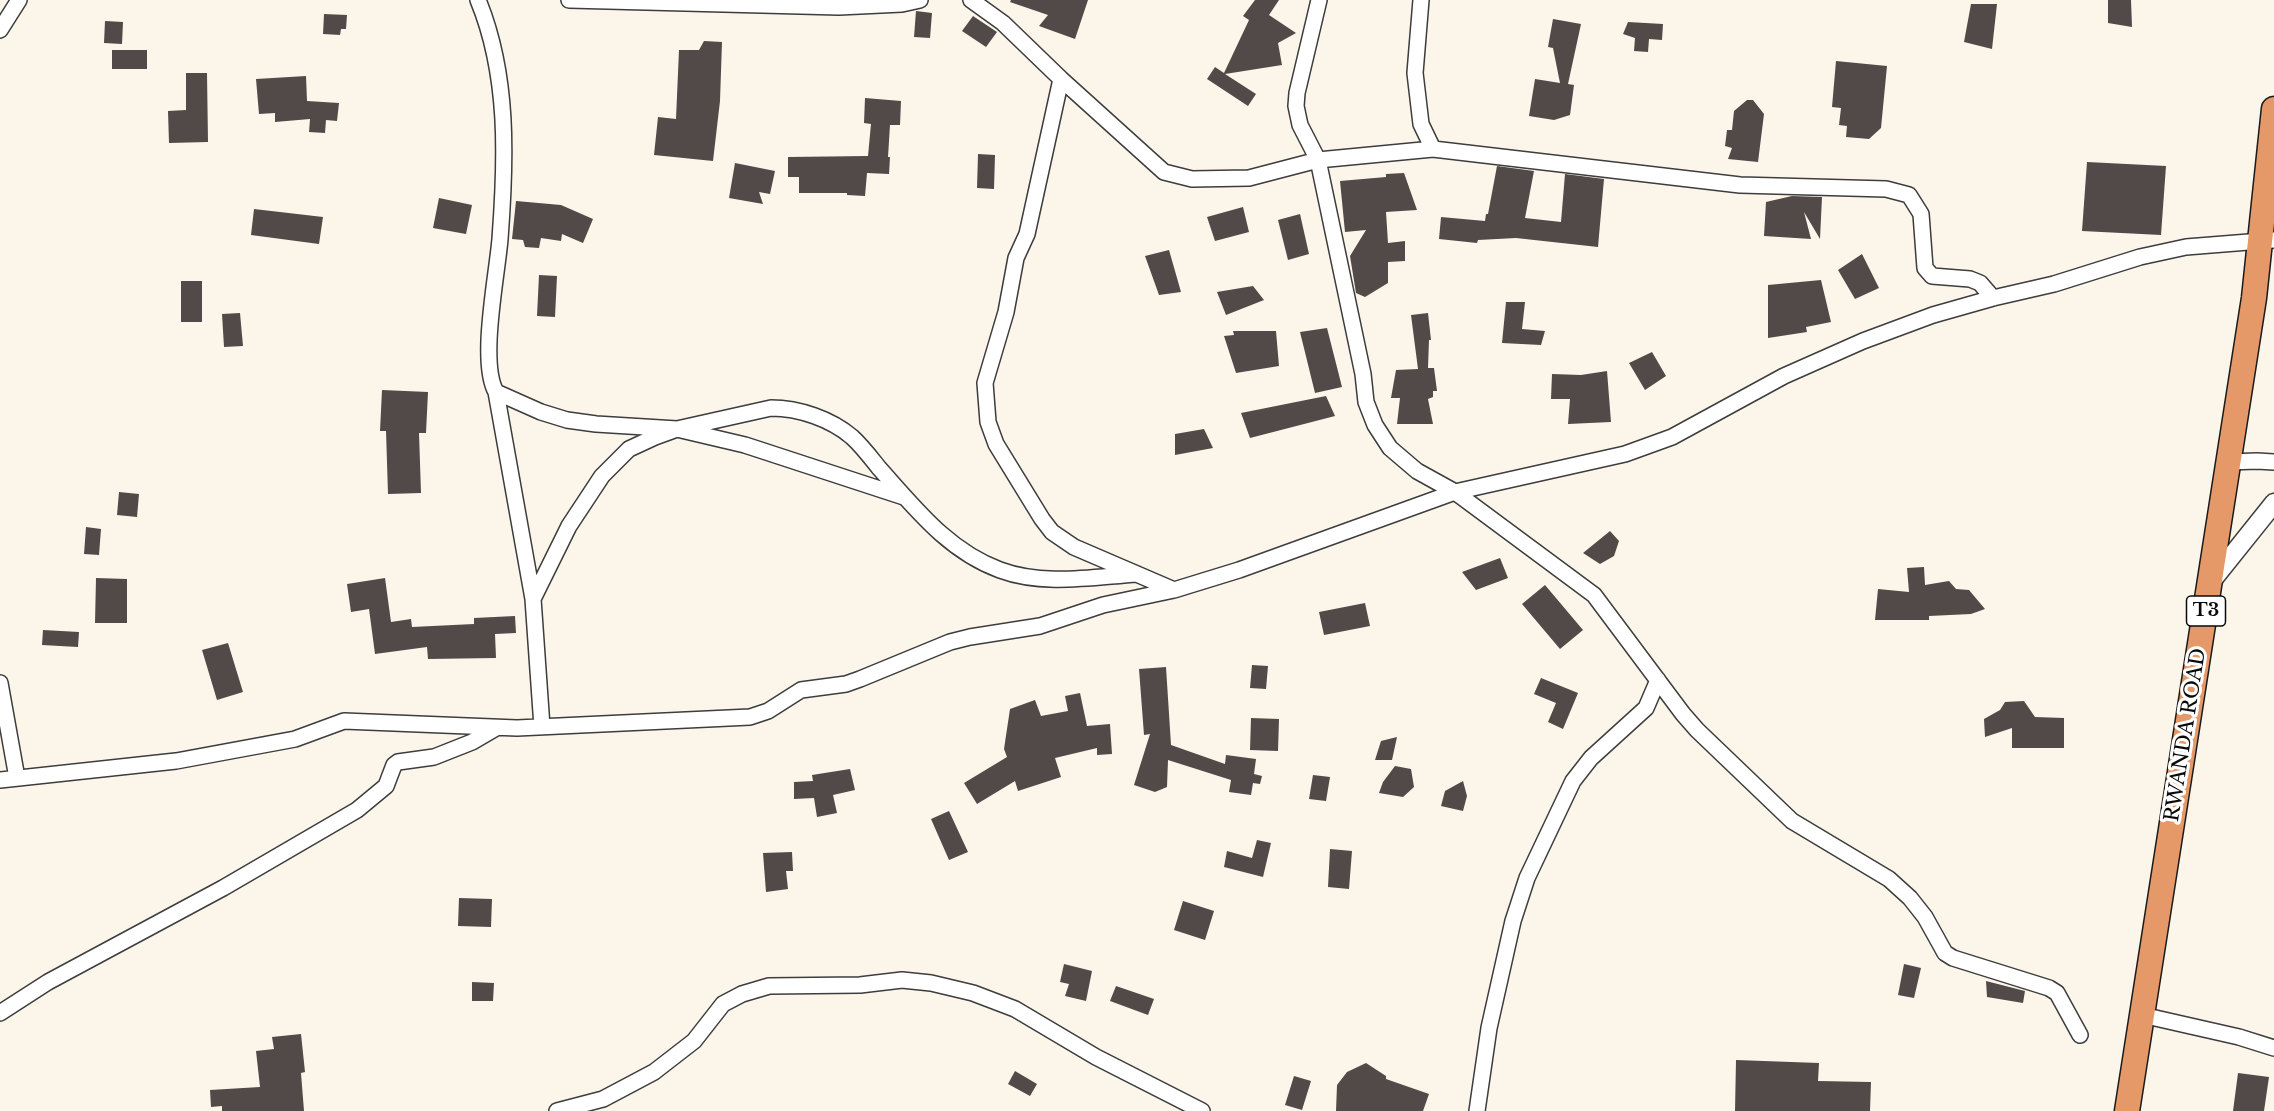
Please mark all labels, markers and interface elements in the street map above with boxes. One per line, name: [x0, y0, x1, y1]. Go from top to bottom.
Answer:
road number: T3: [2186, 596, 2226, 626]
street label: RWANDA ROAD: [2160, 646, 2212, 824]

